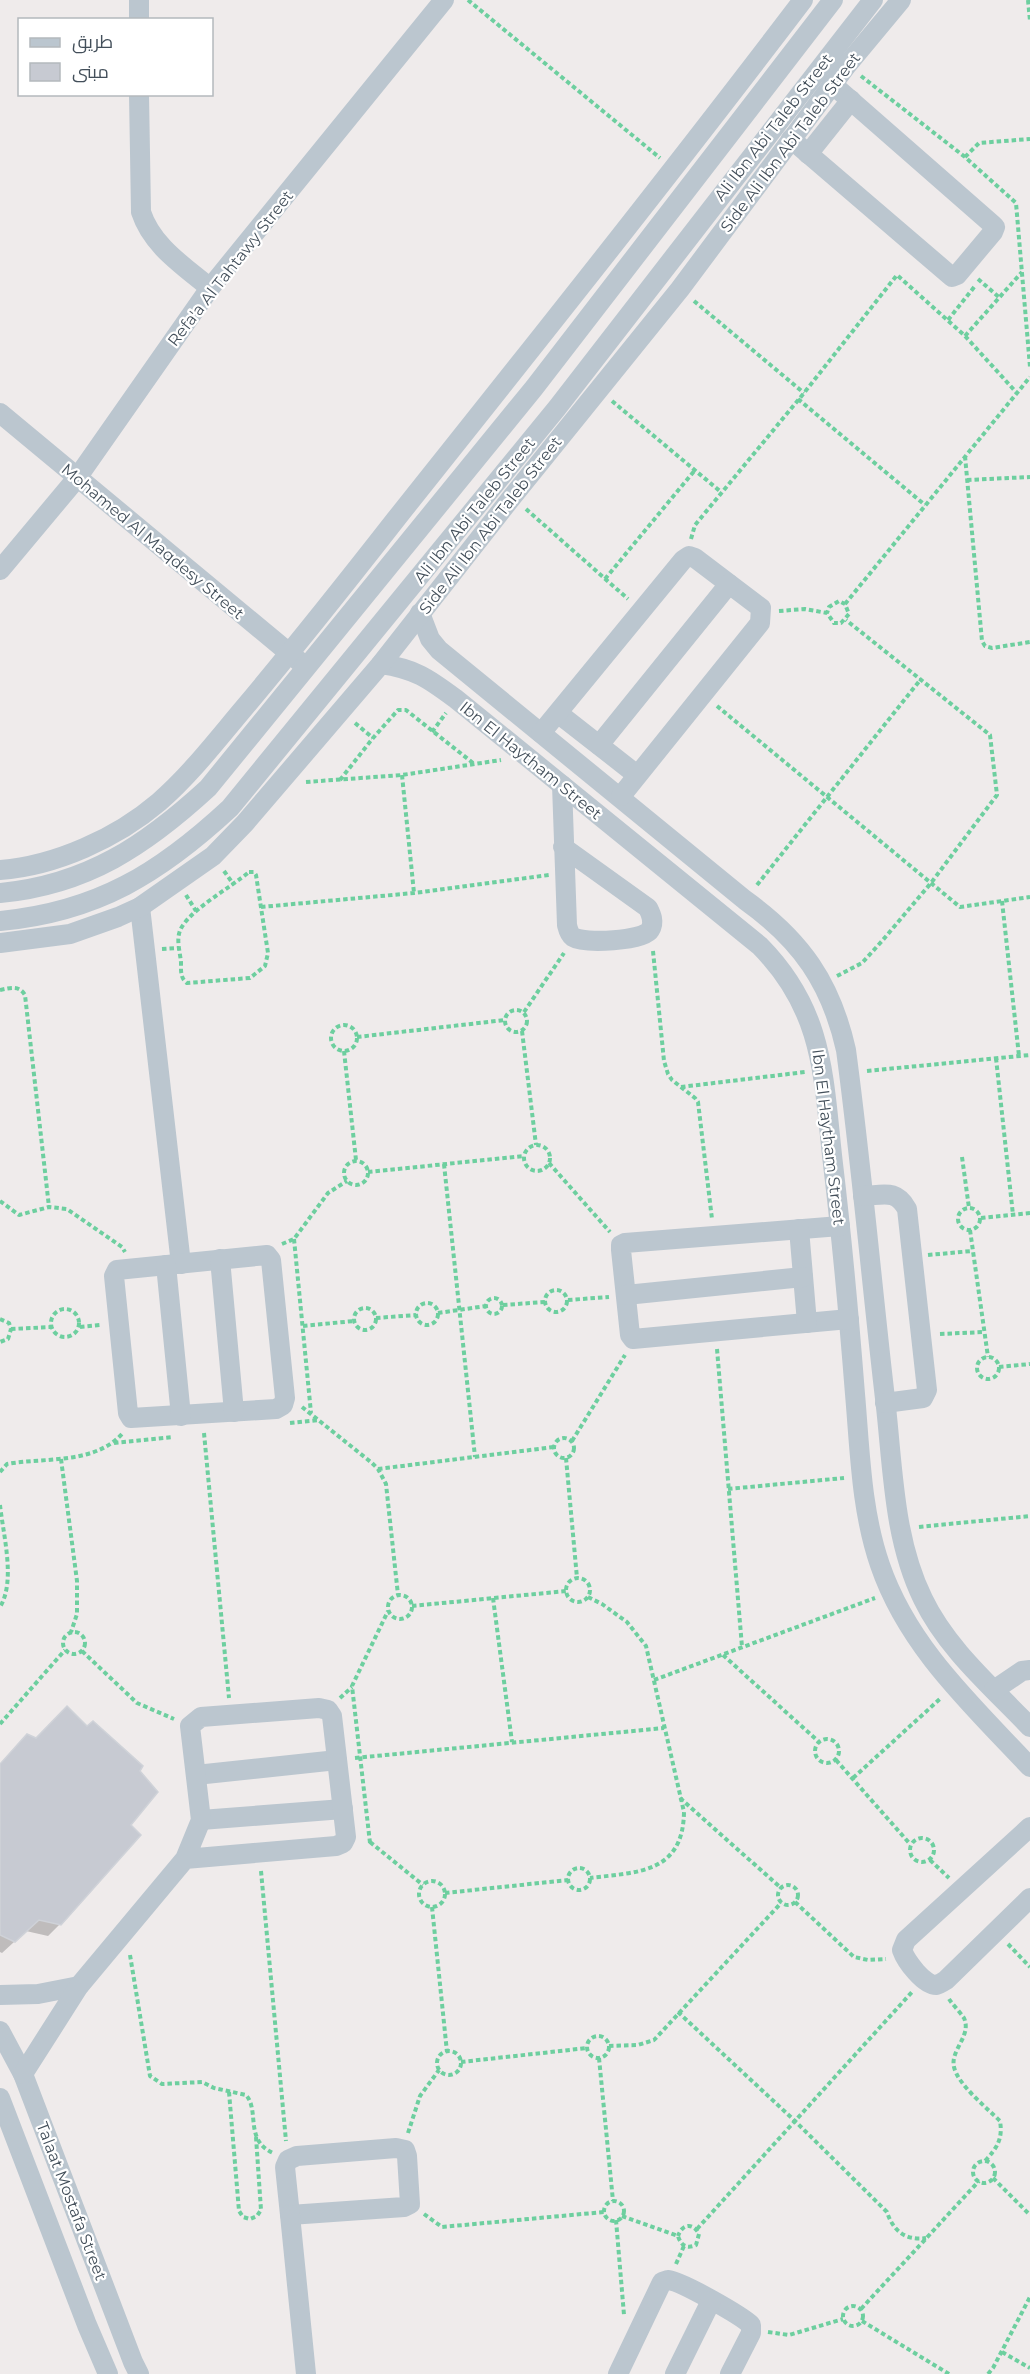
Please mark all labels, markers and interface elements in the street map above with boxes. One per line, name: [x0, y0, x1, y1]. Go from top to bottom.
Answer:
legend: [18, 18, 213, 96]
text: طريق: [72, 31, 113, 54]
street label: Side Ali Ibn Abi Taleb Street: [717, 48, 865, 236]
street label: Ali Ibn Abi Taleb Street: [710, 50, 837, 205]
text: مبنى: [72, 61, 109, 83]
street label: Refa'a Al Tahtawy Street: [164, 186, 297, 350]
street label: Side Ali Ibn Abi Taleb Street: [415, 432, 566, 618]
street label: Ali Ibn Abi Taleb Street: [410, 433, 539, 587]
street label: Mohamed Al Maqdesy Street: [58, 459, 248, 624]
street label: Ibn El Haytham Street: [456, 697, 606, 824]
street label: Ibn El Haytham Street: [808, 1048, 849, 1227]
street label: Talaat Mostafa Street: [33, 2119, 111, 2283]

